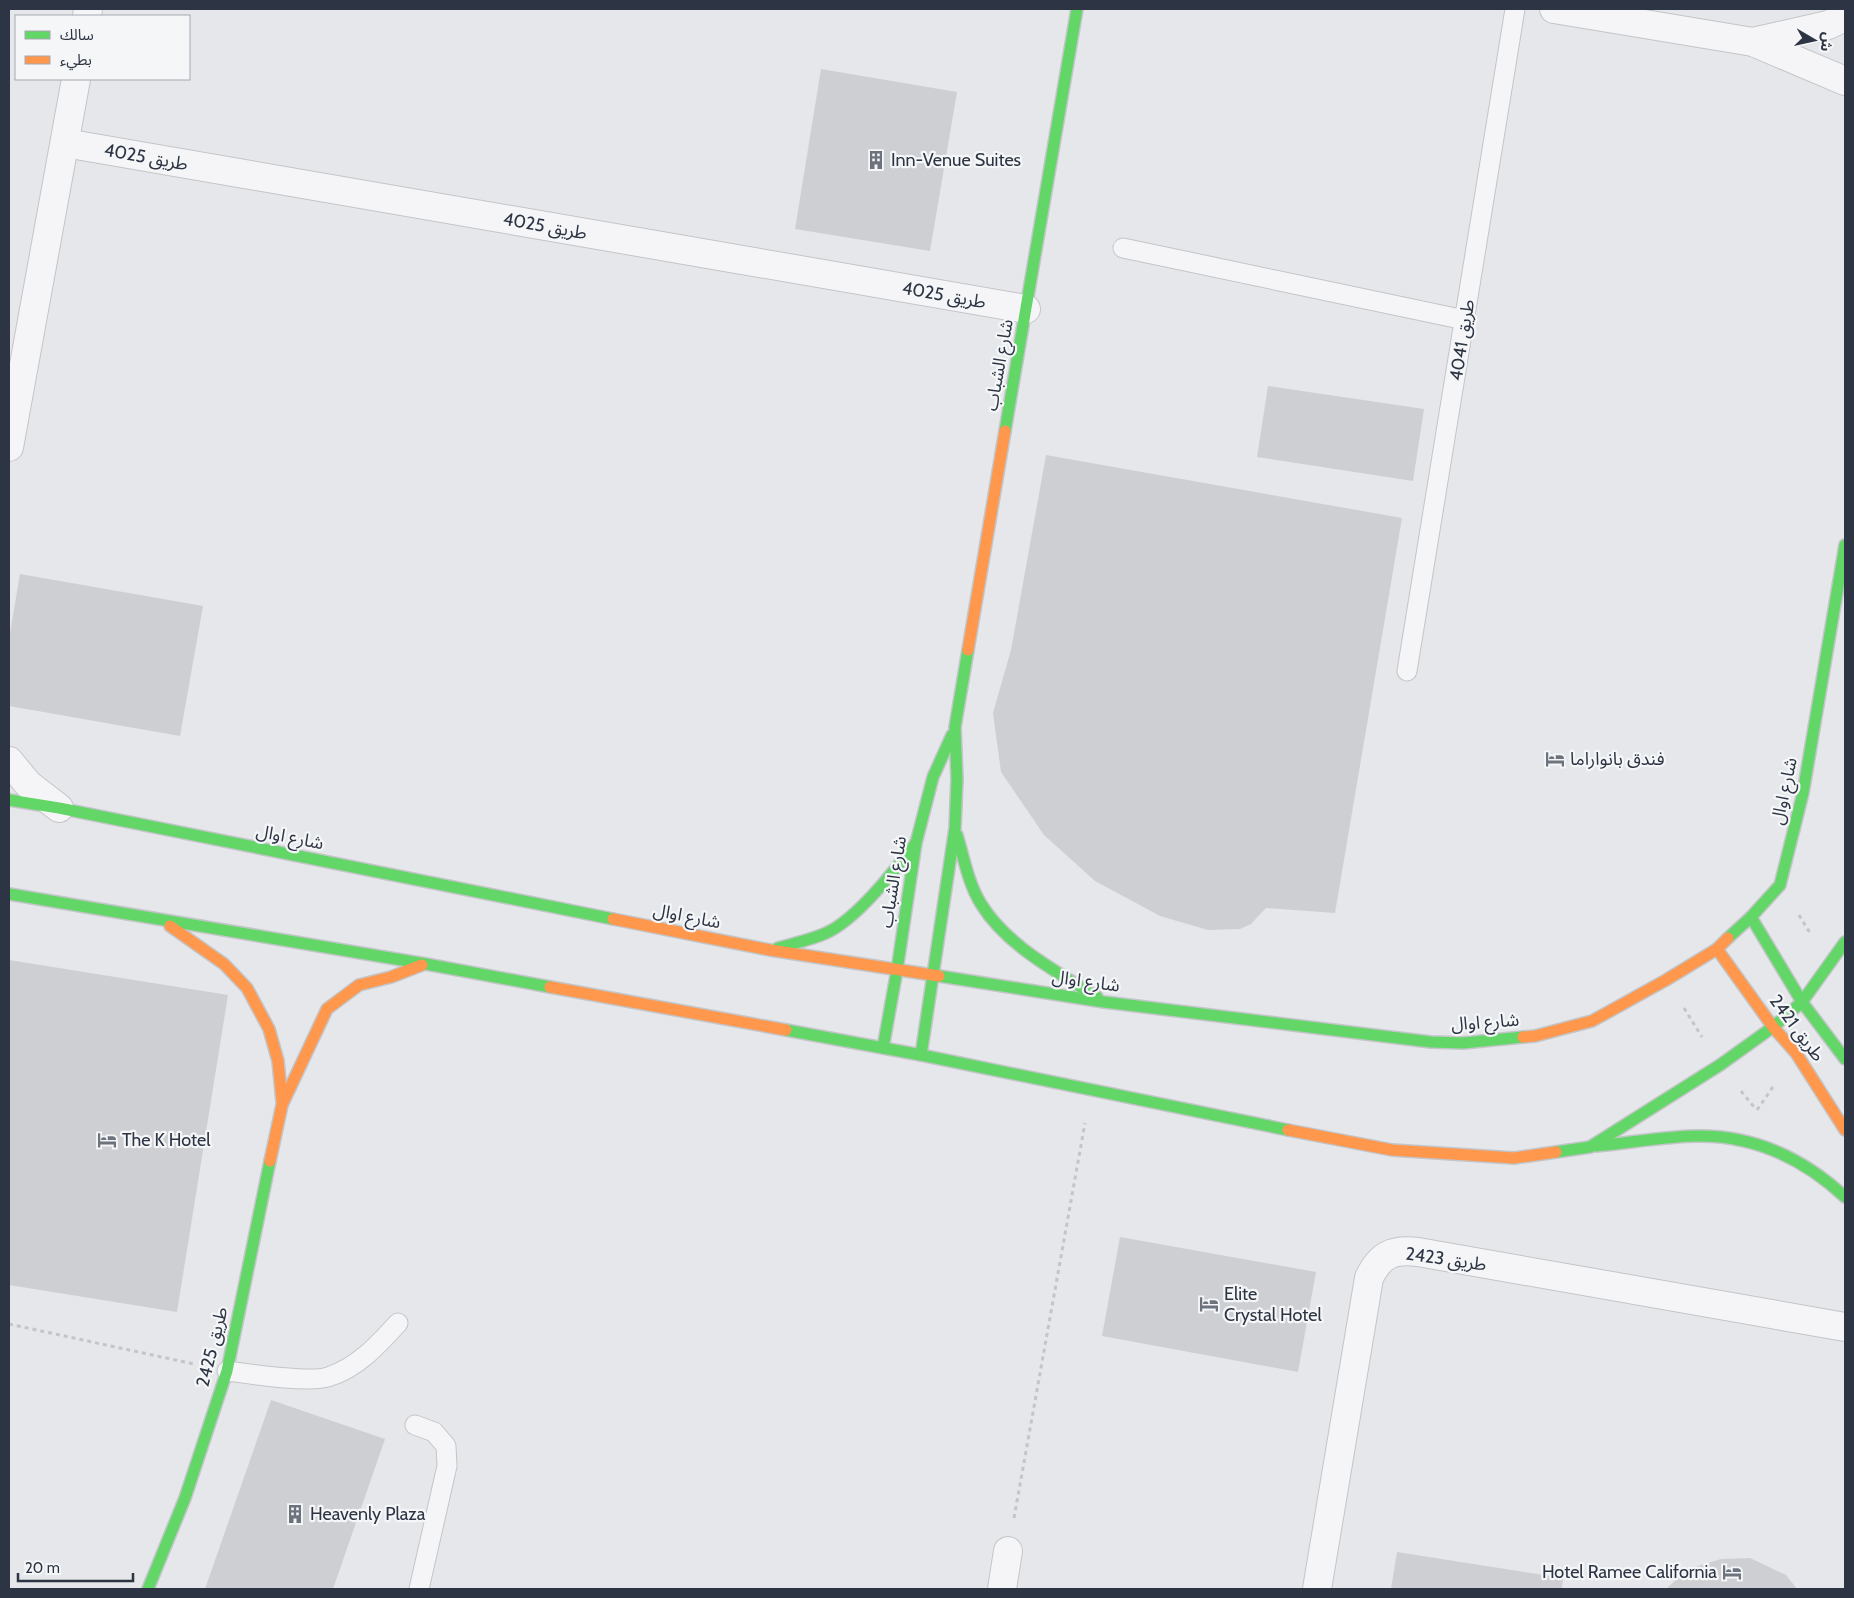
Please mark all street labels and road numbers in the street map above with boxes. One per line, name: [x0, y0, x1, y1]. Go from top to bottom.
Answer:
street label: طريق 4025: [102, 139, 190, 175]
street label: طريق 4025: [501, 208, 589, 244]
street label: طريق 4025: [900, 277, 988, 313]
street label: طريق 4041: [1445, 298, 1479, 382]
street label: شارع الشباب: [980, 317, 1021, 413]
street label: شارع اوال: [1766, 755, 1805, 827]
street label: شارع اوال: [254, 820, 326, 857]
street label: شارع الشباب: [875, 835, 914, 930]
street label: شارع اوال: [651, 899, 723, 936]
street label: شارع اوال: [1050, 965, 1121, 1000]
street label: طريق 2421: [1765, 990, 1829, 1066]
street label: شارع اوال: [1450, 1009, 1520, 1038]
street label: طريق 2423: [1404, 1242, 1488, 1276]
street label: طريق 2425: [191, 1305, 233, 1389]

